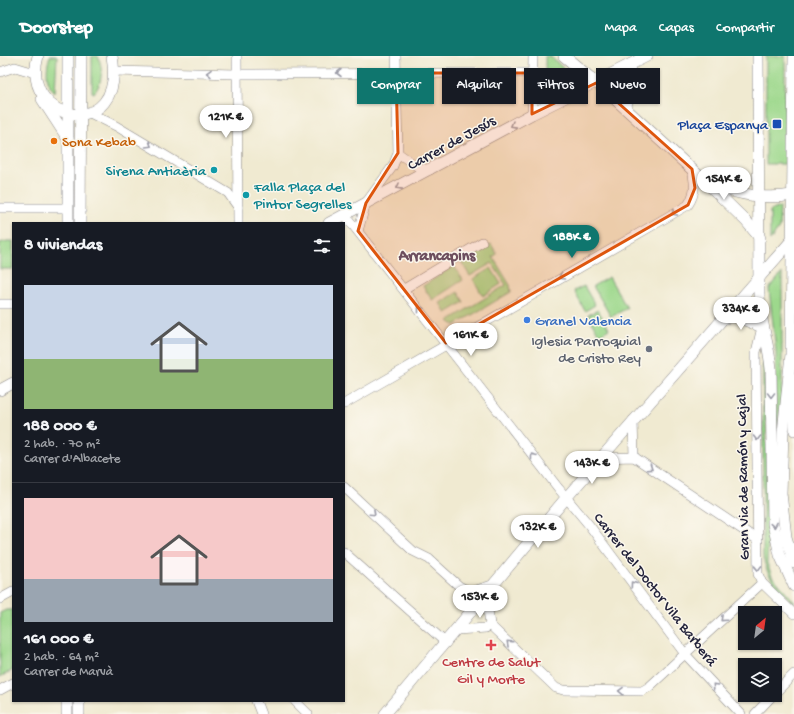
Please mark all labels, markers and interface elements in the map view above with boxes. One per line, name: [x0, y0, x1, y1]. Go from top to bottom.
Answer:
text: Doorstep: [20, 17, 93, 40]
text: Mapa: [605, 20, 637, 37]
text: Capas: [659, 20, 694, 37]
text: Compartir: [716, 20, 774, 37]
chip: Comprar: [357, 68, 434, 104]
chip: Alquilar: [442, 68, 516, 104]
chip: Filtros: [524, 68, 588, 104]
chip: Nuevo: [596, 68, 660, 104]
one-way arrow: [206, 69, 212, 77]
one-way arrow: [336, 69, 342, 77]
pin: 121K €: [193, 105, 259, 139]
text: 121K €: [209, 110, 243, 125]
street label: Carrer de Jesús: [405, 112, 499, 175]
place label: Plaça Espanya: [677, 117, 769, 135]
marker: Plaça Espanya: [771, 118, 783, 130]
one-way arrow: [510, 120, 517, 127]
place label: Sona Kebab: [62, 134, 136, 152]
marker: Sona Kebab: [49, 136, 59, 146]
one-way arrow: [145, 141, 152, 148]
place label: Sirena Antiaèria: [105, 163, 207, 181]
marker: Sirena Antiaèria: [209, 165, 219, 175]
pin: 154K €: [691, 167, 757, 201]
text: 154K €: [706, 172, 742, 187]
place label: Falla Plaça del Pintor Segrelles: [253, 179, 352, 214]
one-way arrow: [396, 182, 403, 190]
marker: Falla Plaça del Pintor Segrelles: [241, 190, 251, 200]
one-way arrow: [671, 208, 678, 215]
pin: 188K €: [539, 225, 605, 259]
text: 188K €: [553, 230, 591, 245]
icon: filters: [311, 235, 333, 257]
text: 8 viviendas: [24, 236, 102, 256]
district label: Arrancapins: [398, 248, 476, 267]
one-way arrow: [558, 273, 565, 280]
pin: 334K €: [708, 297, 774, 331]
text: 334K €: [722, 302, 760, 317]
one-way arrow: [417, 306, 424, 313]
icon: home: [143, 311, 215, 383]
place label: Granel Valencia: [535, 313, 632, 331]
marker: Granel Valencia: [522, 315, 532, 325]
pin: 161K €: [438, 323, 504, 357]
text: 161K €: [453, 328, 489, 343]
place label: Iglesia Parroquial de Cristo Rey: [531, 333, 642, 368]
marker: Iglesia Parroquial de Cristo Rey: [644, 344, 654, 354]
one-way arrow: [767, 392, 775, 398]
street label: Gran Via de Ramón y Cajal: [734, 394, 754, 560]
text: 188 000 €: [24, 417, 97, 437]
one-way arrow: [753, 435, 761, 441]
text: 2 hab. · 70 m²: [24, 437, 100, 452]
pin: 143K €: [559, 451, 625, 485]
text: Carrer d'Albacete: [24, 452, 121, 467]
one-way arrow: [531, 453, 538, 460]
text: 143K €: [574, 456, 610, 471]
one-way arrow: [646, 463, 653, 471]
one-way arrow: [368, 509, 375, 516]
street label: Carrer del Doctor Vila Barberá: [589, 510, 720, 671]
pin: 132K €: [505, 515, 571, 549]
text: 132K €: [520, 520, 556, 535]
one-way arrow: [769, 522, 777, 528]
icon: home: [143, 524, 215, 596]
one-way arrow: [754, 565, 763, 571]
one-way arrow: [631, 582, 638, 589]
pin: 153K €: [447, 585, 513, 619]
text: 153K €: [462, 590, 498, 605]
north arrow: [738, 606, 782, 650]
map controls: [738, 606, 782, 702]
one-way arrow: [720, 614, 728, 621]
text: 161 000 €: [24, 630, 93, 650]
marker: Centre de Salut Gil y Morte: [485, 639, 497, 651]
one-way arrow: [506, 640, 514, 648]
text: 2 hab. · 64 m²: [24, 650, 99, 665]
place label: Centre de Salut Gil y Morte: [442, 654, 542, 689]
button: layers: [738, 658, 782, 702]
text: Carrer de Marvà: [24, 665, 113, 680]
one-way arrow: [712, 683, 719, 690]
one-way arrow: [618, 686, 624, 695]

